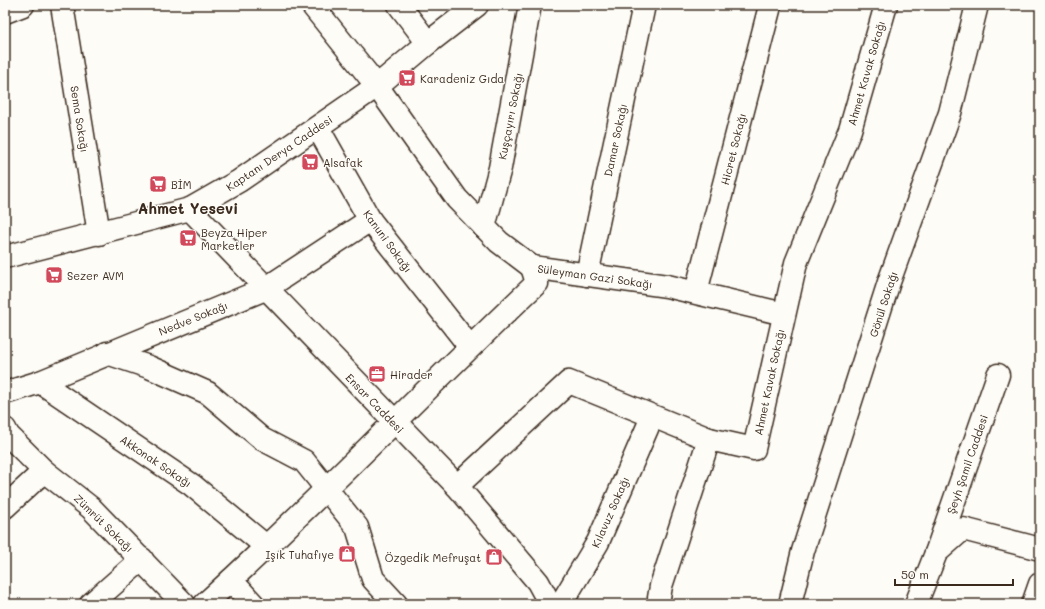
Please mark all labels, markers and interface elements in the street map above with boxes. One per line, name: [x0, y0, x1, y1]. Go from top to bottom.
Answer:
street label: Ahmet Kavak Sokağı: [844, 19, 888, 127]
supermarket icon: Karadeniz Gıda: [397, 68, 417, 88]
place label: Karadeniz Gıda: [420, 71, 504, 86]
street label: Kuşçayırı Sokağı: [494, 71, 526, 161]
street label: Sema Sokağı: [67, 85, 93, 153]
street label: Damar Sokağı: [600, 102, 630, 178]
street label: Hicret Sokağı: [717, 111, 749, 187]
street label: Kaptanı Derya Caddesi: [223, 112, 335, 194]
supermarket icon: Alsafak: [300, 152, 320, 172]
place label: Alsafak: [323, 155, 363, 170]
supermarket icon: BİM: [148, 174, 168, 194]
place label: BİM: [171, 177, 191, 192]
district label: Ahmet Yesevi: [138, 198, 238, 218]
street label: Kanuni Sokağı: [360, 207, 416, 275]
place label: Beyza Hiper Marketler: [201, 225, 267, 253]
supermarket icon: Beyza Hiper Marketler: [178, 228, 198, 248]
street label: Süleyman Gazi Sokağı: [537, 260, 653, 292]
supermarket icon: Sezer AVM: [44, 265, 64, 285]
place label: Sezer AVM: [67, 268, 124, 283]
street label: Gönül Sokağı: [865, 269, 901, 339]
street label: Nedve Sokağı: [156, 297, 230, 339]
street label: Ahmet Kavak Sokağı: [750, 327, 788, 437]
office icon: Hirader: [367, 364, 387, 384]
place label: Hirader: [390, 367, 433, 382]
street label: Ensar Caddesi: [343, 370, 407, 436]
street label: Şeyh Şamil Caddesi: [943, 412, 991, 516]
street label: Akkonak Sokağı: [117, 431, 195, 491]
street label: Kılavuz Sokağı: [588, 474, 632, 550]
street label: Zümrüt Sokağı: [71, 491, 137, 555]
shop icon: Işık Tuhafıye: [337, 544, 357, 564]
place label: Işık Tuhafıye: [266, 547, 334, 562]
shop icon: Özgedik Mefruşat: [484, 547, 504, 567]
place label: Özgedik Mefruşat: [385, 550, 481, 565]
scale bar: [895, 561, 1013, 587]
text: 50 m: [901, 566, 929, 582]

